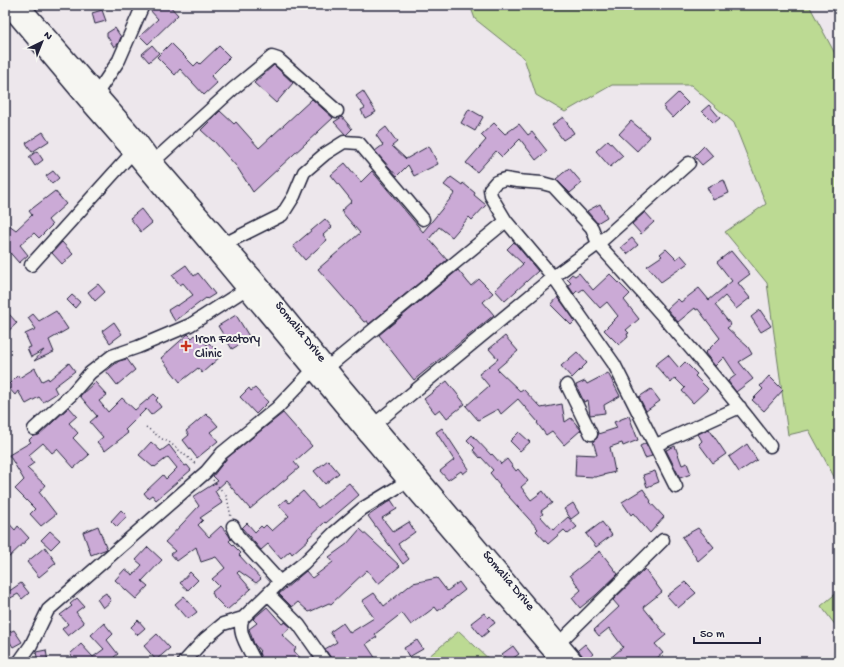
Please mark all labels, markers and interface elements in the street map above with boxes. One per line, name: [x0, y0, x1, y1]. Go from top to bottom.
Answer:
north arrow: [22, 22, 62, 62]
text: N: [41, 29, 54, 43]
street label: Somalia Drive: [271, 299, 329, 366]
place label: Iron Factory Clinic: [195, 332, 261, 362]
marker: Iron Factory Clinic: [180, 340, 192, 352]
street label: Somalia Drive: [479, 548, 538, 614]
scale bar: [694, 619, 760, 645]
text: 50 m: [700, 628, 725, 642]

